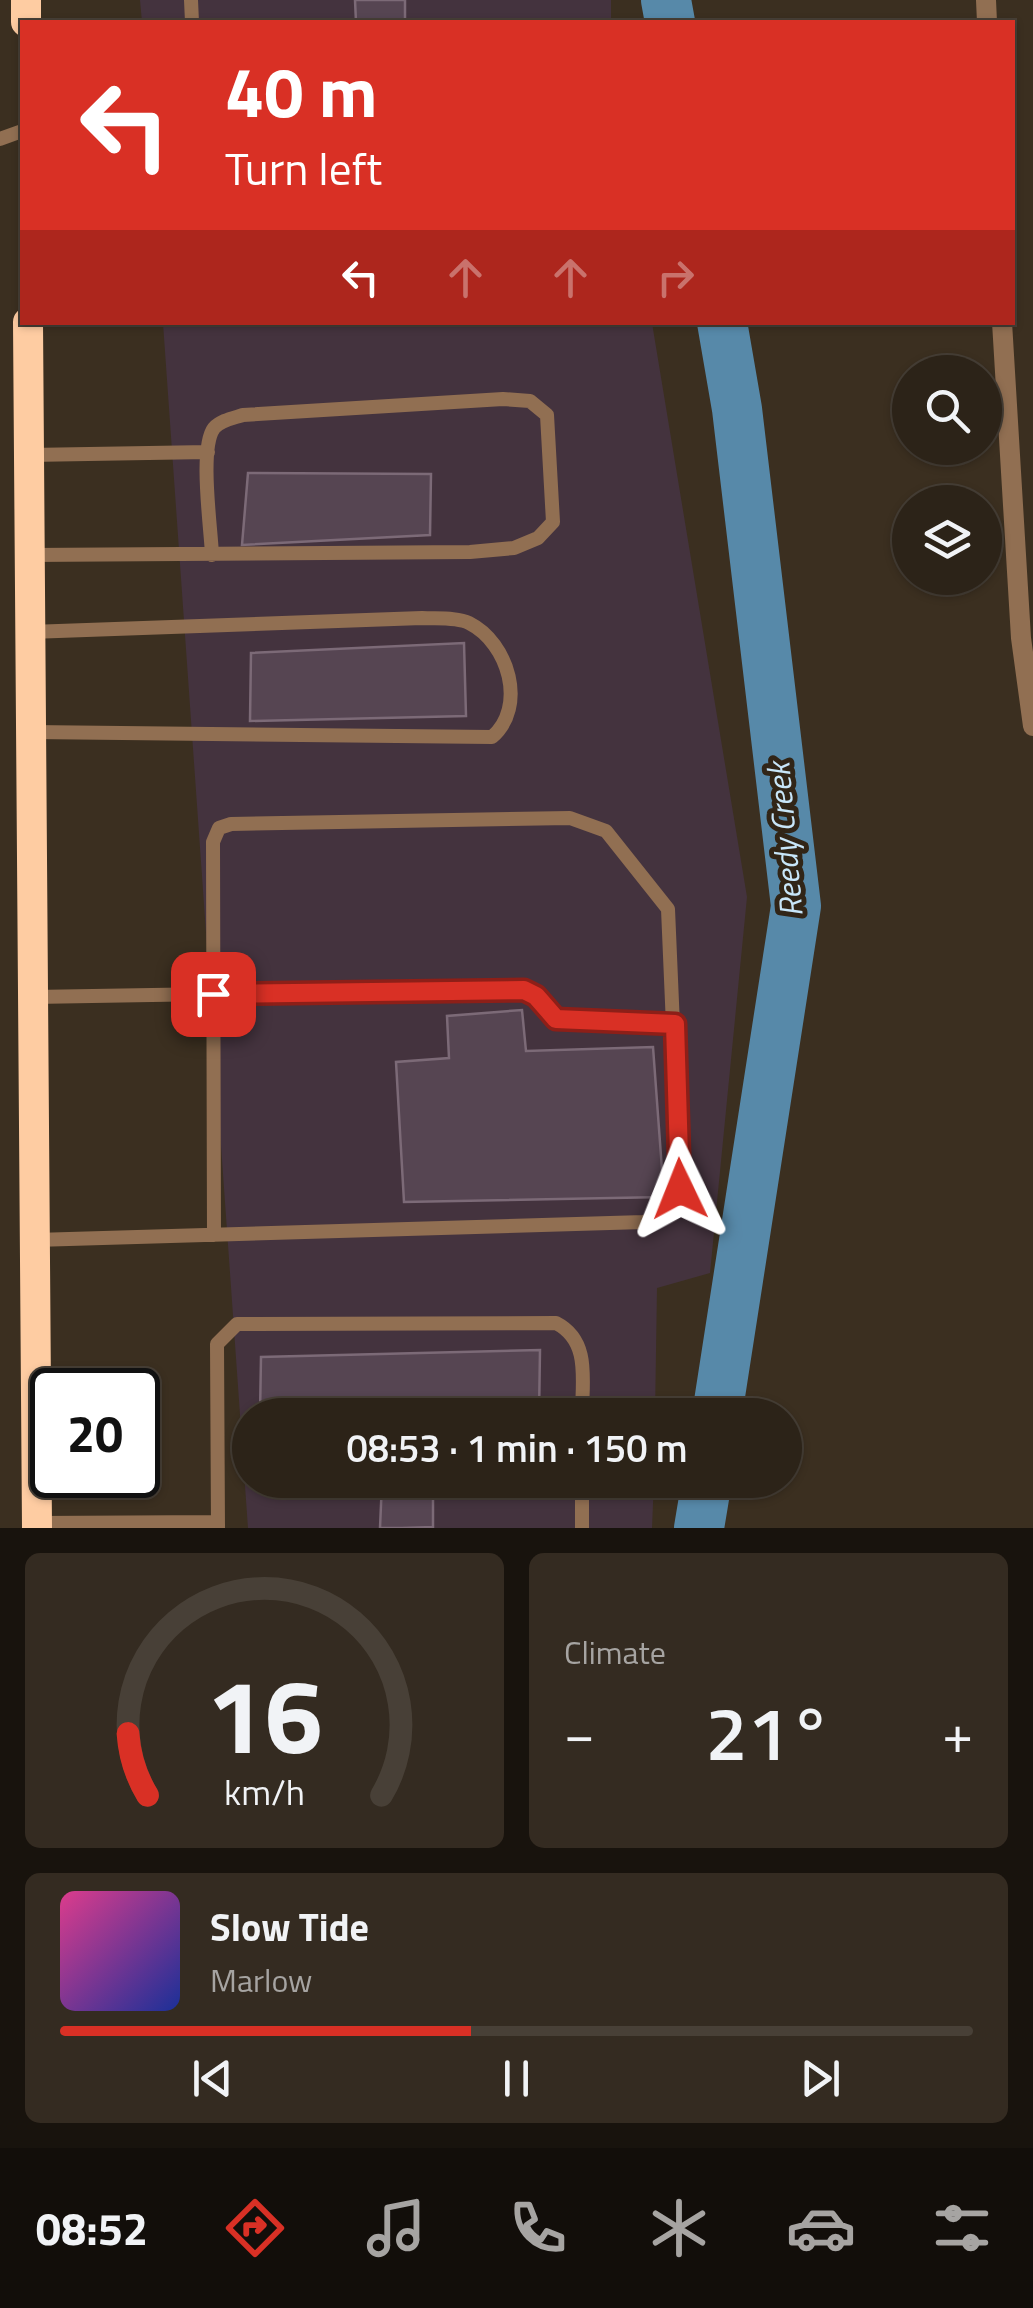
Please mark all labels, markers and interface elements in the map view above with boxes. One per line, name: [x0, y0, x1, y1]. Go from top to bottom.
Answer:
text: 40 m: [225, 38, 378, 144]
icon: left: [60, 60, 190, 190]
text: Turn left: [225, 134, 382, 202]
icon: left: [333, 250, 388, 305]
icon: ahead: [438, 250, 493, 305]
icon: ahead: [543, 250, 598, 305]
icon: right: [648, 250, 703, 305]
map controls: [892, 355, 1002, 595]
button: search: [892, 355, 1002, 465]
button: layers: [892, 485, 1002, 595]
water label: Reedy Creek: [753, 757, 815, 919]
pin: [171, 952, 256, 1037]
icon: arrive: [186, 967, 241, 1022]
position arrow: [628, 1137, 732, 1241]
speed limit sign: 20: [30, 1368, 160, 1498]
text: 08:53 · 1 min · 150 m: [346, 1419, 688, 1477]
text: Climate: [564, 1628, 666, 1676]
text: 16: [206, 1635, 323, 1793]
text: 21°: [705, 1675, 832, 1789]
text: −: [564, 1691, 595, 1774]
text: +: [942, 1691, 973, 1774]
text: km/h: [224, 1764, 305, 1819]
text: Slow Tide: [210, 1898, 369, 1956]
text: Marlow: [210, 1956, 313, 2004]
icon: previous: [185, 2051, 240, 2106]
icon: pause: [489, 2051, 544, 2106]
icon: next: [793, 2051, 848, 2106]
icon: directions: [220, 2193, 290, 2263]
icon: music: [361, 2193, 431, 2263]
icon: phone: [503, 2193, 573, 2263]
icon: climate: [644, 2193, 714, 2263]
icon: car: [786, 2193, 856, 2263]
icon: filters: [927, 2193, 997, 2263]
text: 08:52: [36, 2194, 148, 2262]

